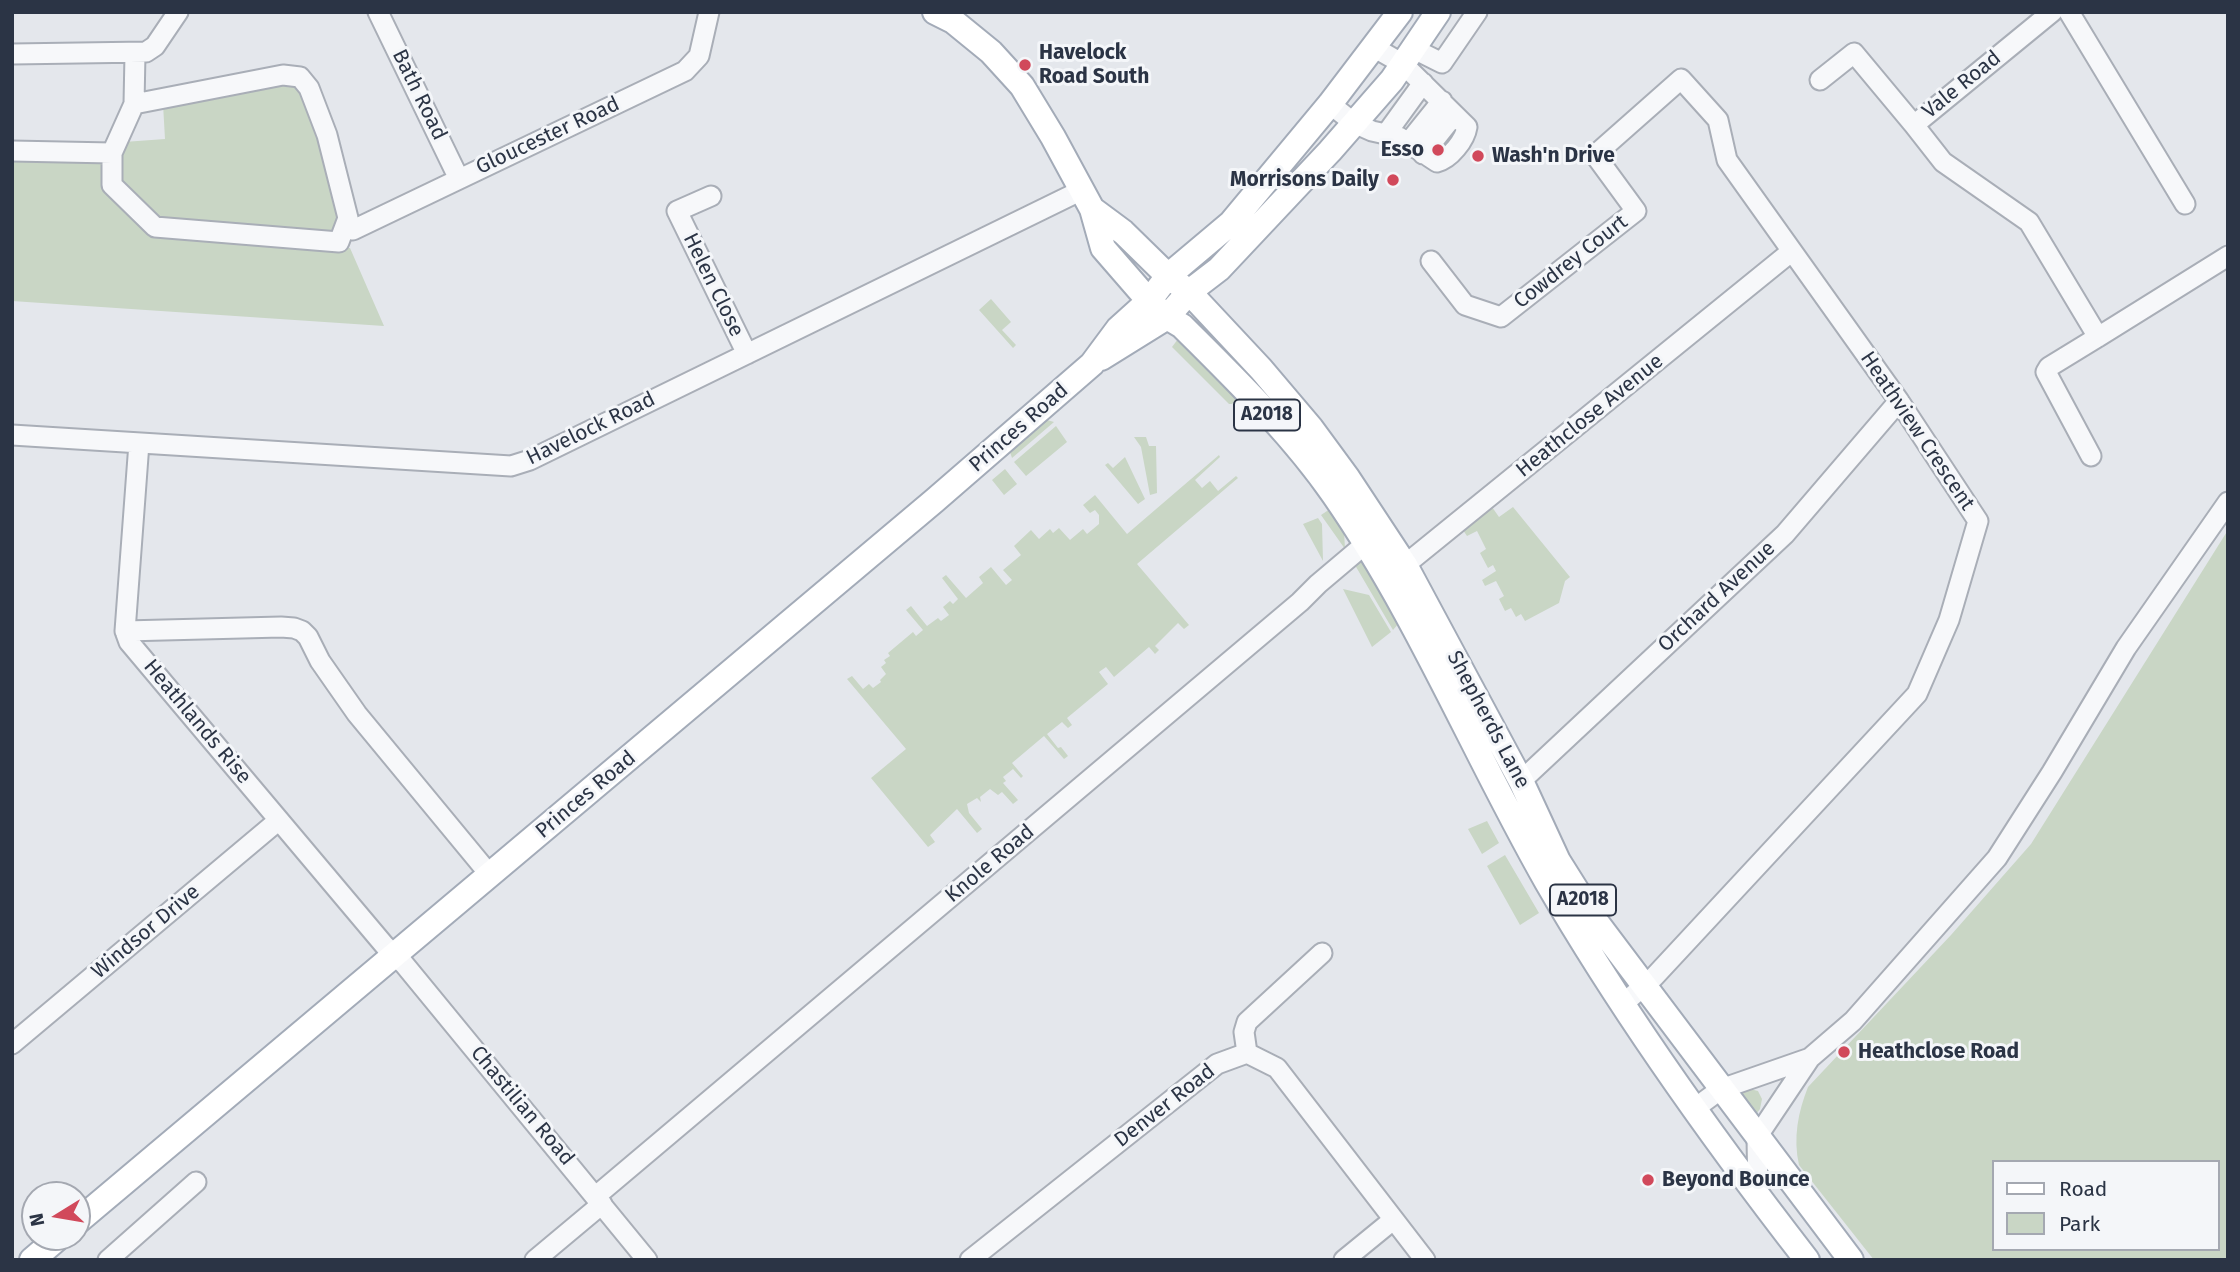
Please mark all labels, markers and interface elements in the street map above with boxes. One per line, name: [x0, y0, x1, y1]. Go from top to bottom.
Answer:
place label: Havelock Road South: [1039, 40, 1149, 90]
street label: Bath Road: [386, 45, 452, 145]
street label: Vale Road: [1918, 46, 2006, 124]
marker: Havelock Road South: [1017, 57, 1033, 73]
street label: Gloucester Road: [472, 92, 624, 180]
place label: Esso: [1381, 137, 1424, 163]
marker: Esso: [1430, 142, 1446, 158]
place label: Wash'n Drive: [1492, 143, 1615, 169]
marker: Wash'n Drive: [1470, 148, 1486, 164]
place label: Morrisons Daily: [1230, 167, 1379, 193]
marker: Morrisons Daily: [1385, 172, 1401, 188]
street label: Cowdrey Court: [1509, 210, 1633, 314]
street label: Helen Close: [677, 229, 749, 341]
street label: Heathview Crescent: [1855, 347, 1979, 515]
street label: Heathclose Avenue: [1511, 349, 1669, 483]
street label: Princes Road: [964, 378, 1074, 478]
street label: Havelock Road: [522, 387, 660, 471]
road number: A2018: [1234, 400, 1300, 430]
street label: Orchard Avenue: [1653, 536, 1781, 658]
street label: Shepherds Lane: [1441, 647, 1535, 793]
street label: Heathlands Rise: [138, 655, 256, 789]
street label: Princes Road: [531, 746, 641, 844]
street label: Knole Road: [940, 820, 1040, 908]
street label: Windsor Drive: [87, 880, 205, 984]
road number: A2018: [1550, 885, 1616, 916]
place label: Heathclose Road: [1858, 1039, 2019, 1065]
street label: Chastilian Road: [465, 1041, 579, 1171]
marker: Heathclose Road: [1836, 1044, 1852, 1060]
street label: Denver Road: [1110, 1059, 1220, 1153]
legend: [1992, 1160, 2219, 1251]
place label: Beyond Bounce: [1662, 1167, 1810, 1193]
marker: Beyond Bounce: [1640, 1172, 1656, 1188]
text: Road: [2059, 1176, 2107, 1202]
north arrow: [21, 1181, 91, 1251]
text: N: [24, 1211, 49, 1228]
text: Park: [2059, 1211, 2100, 1237]

